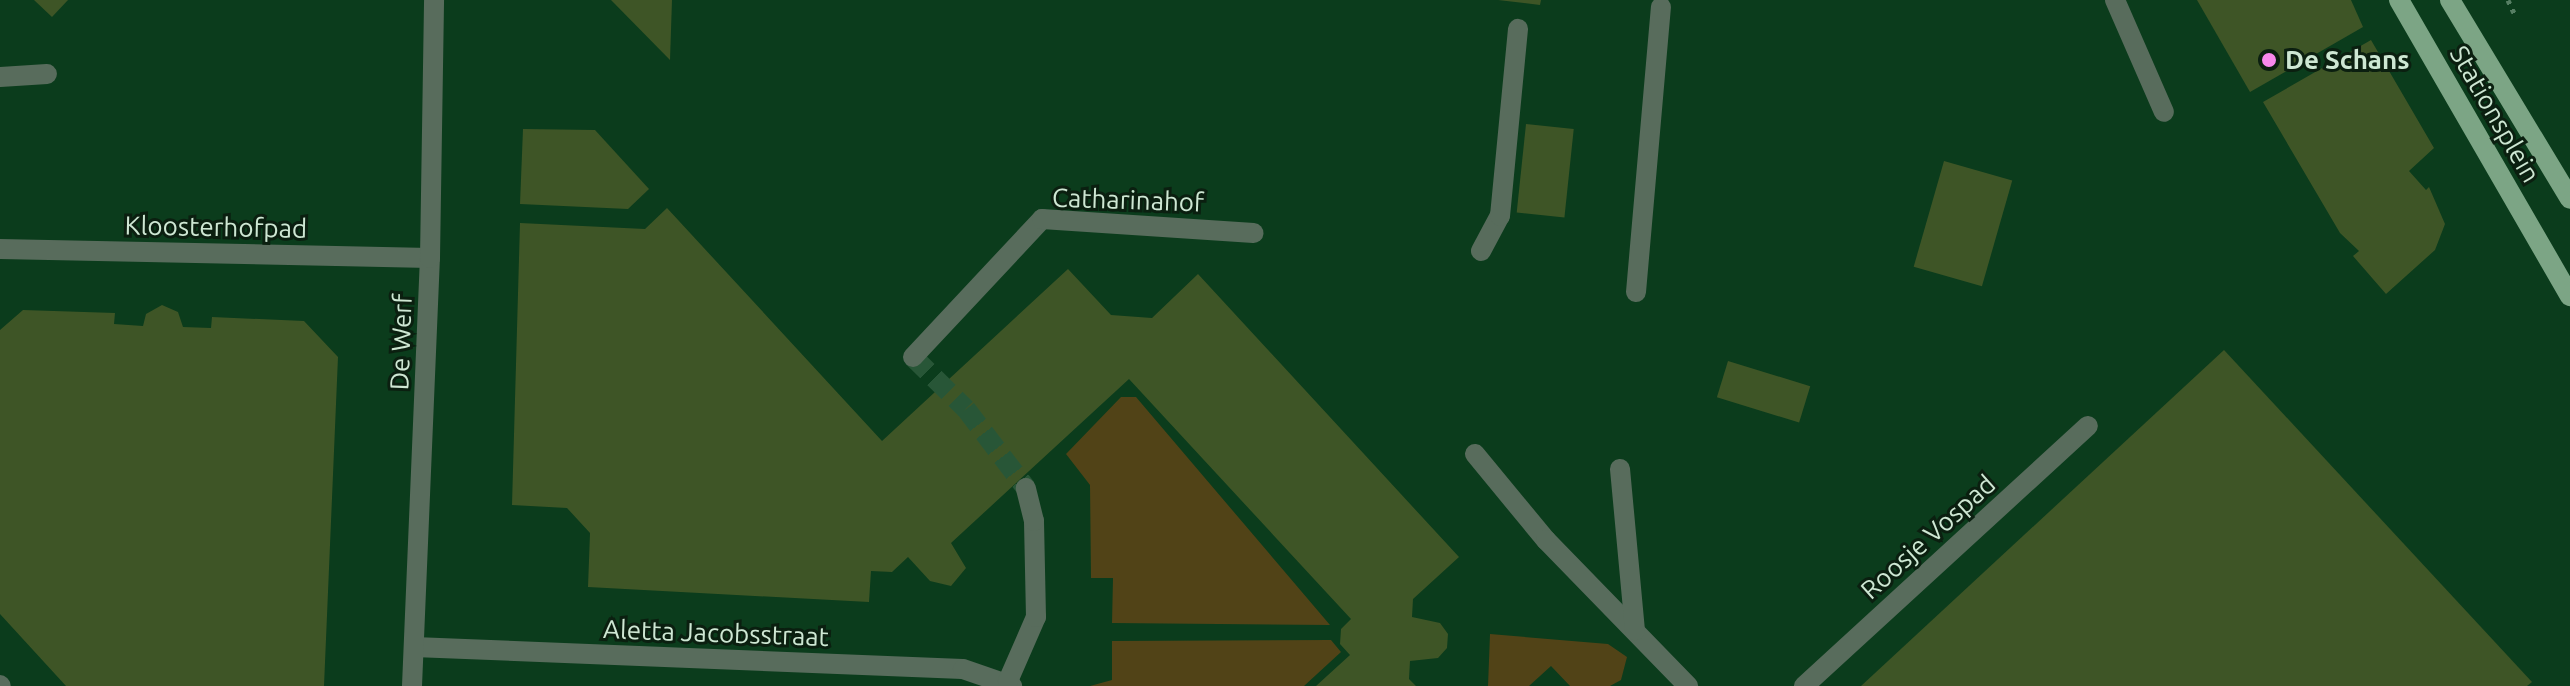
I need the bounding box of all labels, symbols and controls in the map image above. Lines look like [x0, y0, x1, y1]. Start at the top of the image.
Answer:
street label: Stationsplein [2443, 40, 2547, 188]
place label: De Schans [2285, 44, 2409, 76]
marker: De Schans [2260, 51, 2278, 69]
street label: Catharinahof [1051, 182, 1205, 218]
street label: Kloosterhofpad [125, 210, 307, 244]
street label: De Werf [384, 293, 418, 391]
street label: Roosje Vospad [1854, 468, 2002, 606]
street label: Aletta Jacobsstraat [603, 613, 829, 653]

